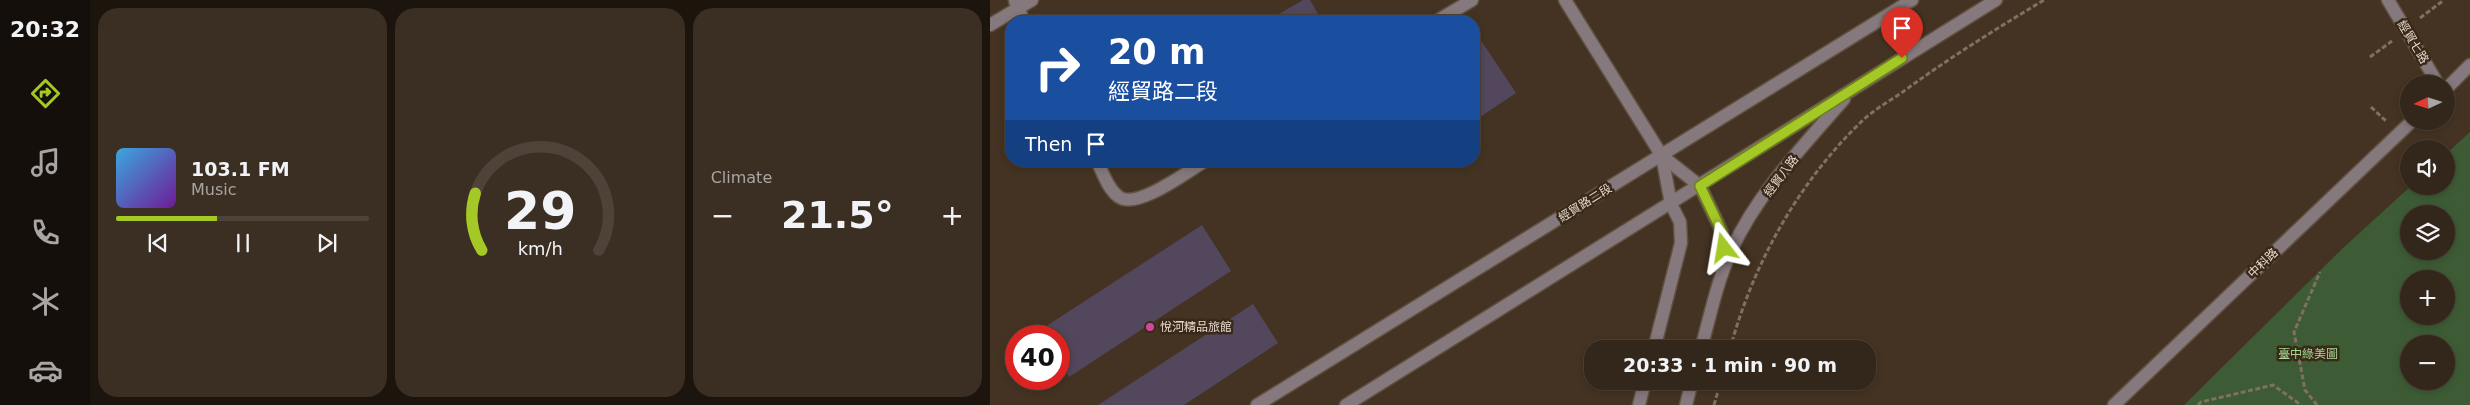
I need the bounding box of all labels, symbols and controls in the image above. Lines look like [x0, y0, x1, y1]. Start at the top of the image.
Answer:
pin [1881, 7, 1923, 58]
icon: arrive [1888, 14, 1916, 42]
text: 20:32 [10, 17, 80, 42]
street label: 經貿七路 [2395, 18, 2431, 66]
text: 20 m [1108, 32, 1205, 72]
icon: right [1025, 35, 1090, 100]
north arrow [2400, 75, 2455, 130]
map controls [2400, 75, 2455, 390]
icon: directions [28, 76, 63, 111]
text: 經貿路二段 [1108, 79, 1218, 104]
icon: arrive [1082, 130, 1110, 158]
text: Then [1025, 133, 1072, 155]
button: sound [2400, 140, 2455, 195]
icon: music [28, 145, 63, 180]
street label: 經貿八路 [1761, 153, 1801, 199]
text: 103.1 FM [191, 158, 290, 180]
text: Climate [711, 168, 772, 187]
text: Music [191, 180, 237, 199]
text: 29 [504, 181, 576, 241]
street label: 經貿路二段 [1556, 181, 1614, 225]
text: 21.5° [781, 193, 894, 237]
text: − [711, 199, 734, 232]
text: + [941, 199, 964, 232]
button: layers [2400, 205, 2455, 260]
icon: phone [28, 215, 63, 250]
position arrow [1697, 221, 1749, 273]
icon: previous [144, 229, 172, 257]
icon: pause [229, 229, 257, 257]
icon: next [313, 229, 341, 257]
text: km/h [517, 238, 563, 259]
street label: 中科路 [2245, 245, 2281, 281]
button: + [2400, 270, 2455, 325]
icon: climate [28, 284, 63, 319]
place label: 悅河精品旅館 [1160, 320, 1232, 334]
marker: 悅河精品旅館 [1144, 321, 1156, 333]
speed limit sign: 40 [1005, 325, 1070, 390]
button: − [2400, 335, 2455, 390]
park label: 臺中綠美圖 [2278, 347, 2338, 361]
icon: car [28, 353, 63, 388]
text: 20:33 · 1 min · 90 m [1623, 354, 1837, 376]

